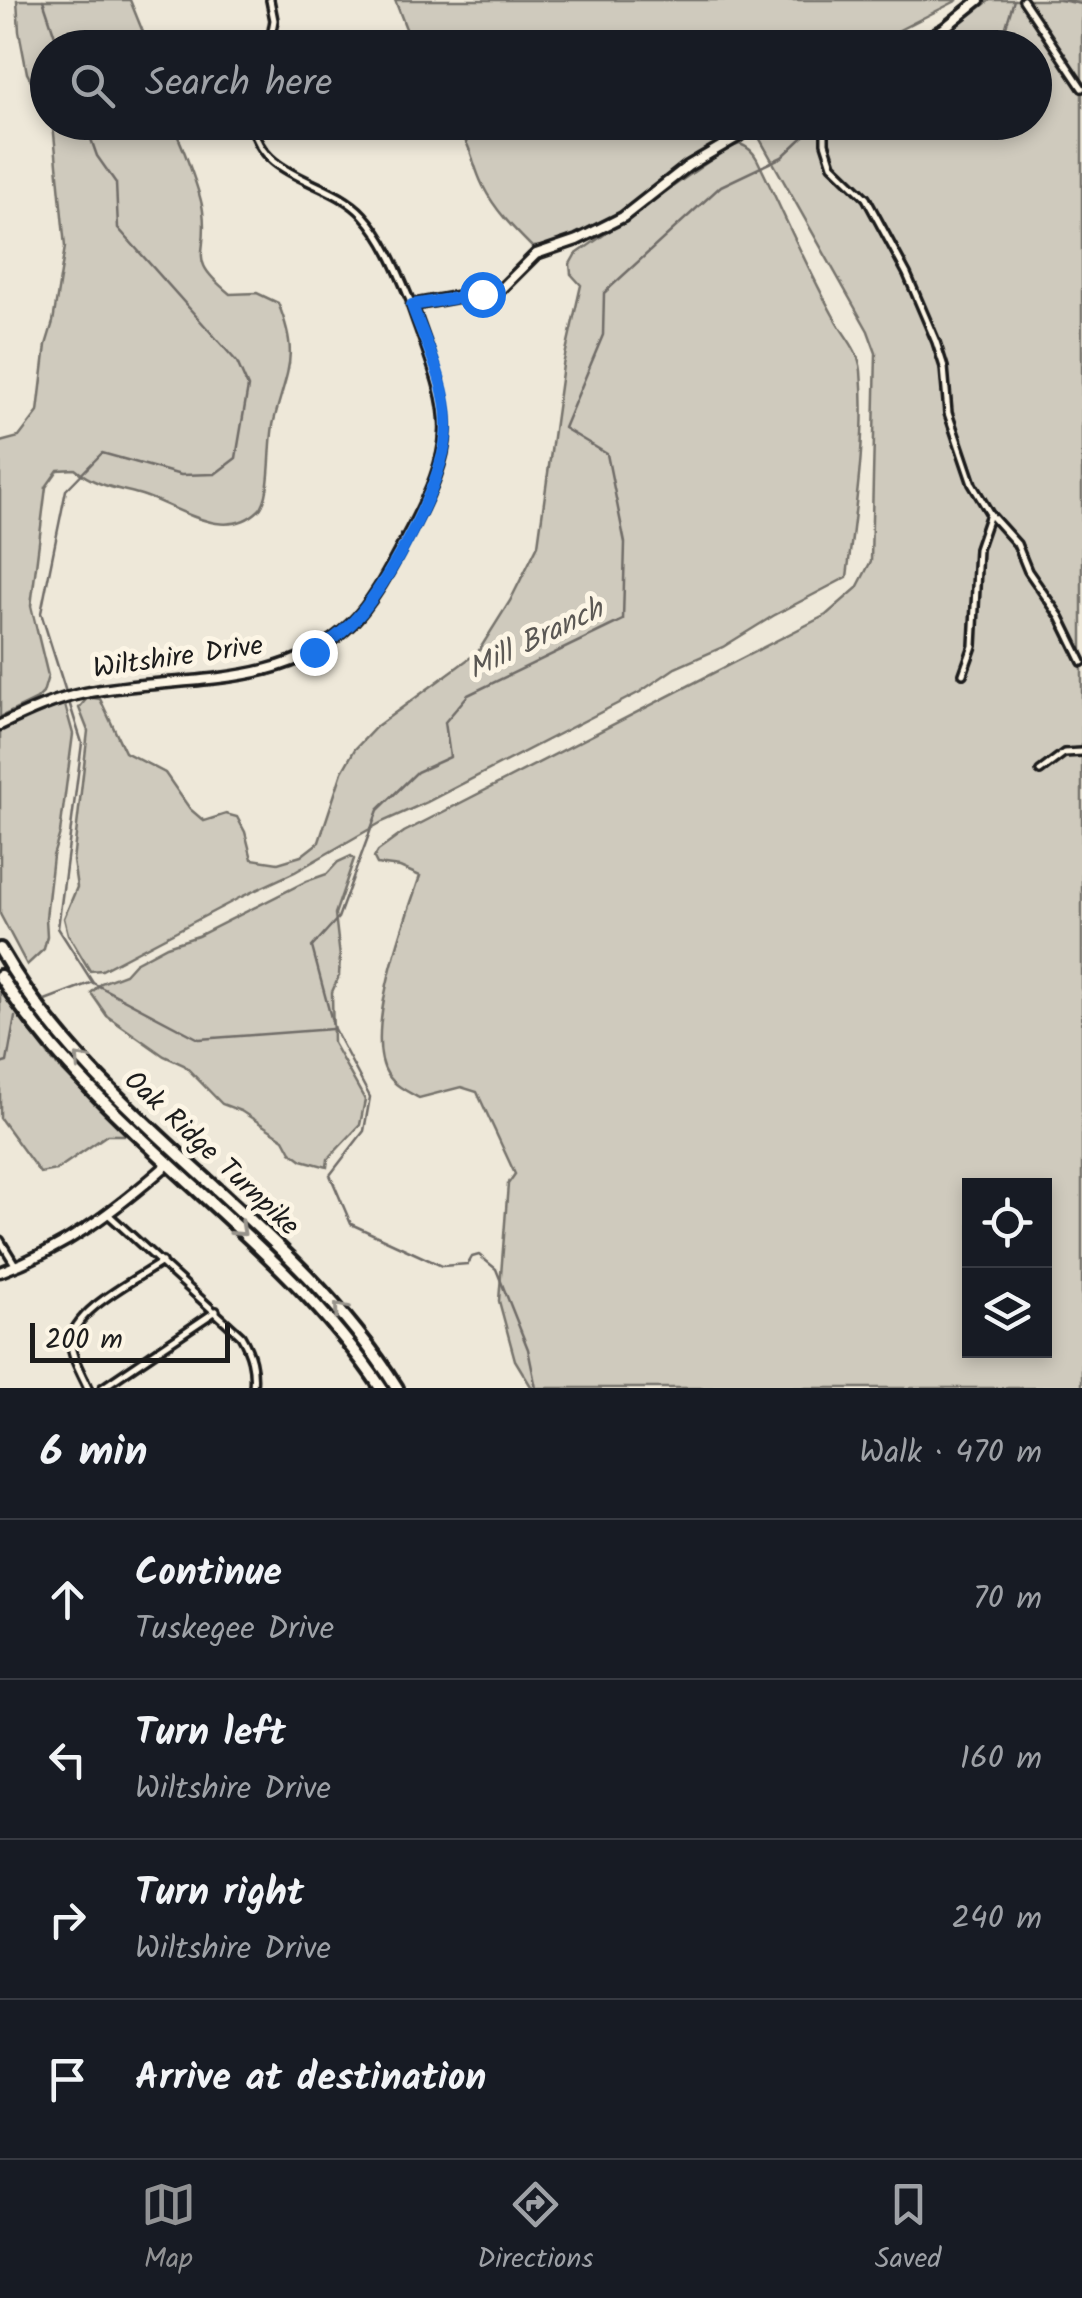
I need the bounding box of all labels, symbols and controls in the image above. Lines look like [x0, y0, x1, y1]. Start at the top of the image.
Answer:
search box [30, 30, 1052, 140]
text: Search here [145, 55, 332, 115]
icon: search [65, 58, 120, 113]
route start [460, 272, 506, 318]
water label: Mill Branch [460, 585, 615, 694]
street label: Wiltshire Drive [90, 624, 266, 692]
route end [292, 630, 338, 676]
one-way arrow [74, 1053, 92, 1072]
street label: Oak Ridge Turnpike [113, 1060, 310, 1248]
map controls [962, 1178, 1052, 1358]
button: locate [962, 1178, 1052, 1268]
one-way arrow [228, 1218, 246, 1236]
button: layers [962, 1268, 1052, 1358]
one-way arrow [334, 1302, 352, 1320]
scale bar [30, 1318, 230, 1362]
text: 200 m [45, 1318, 123, 1363]
text: 6 min [40, 1420, 148, 1487]
text: Walk · 470 m [859, 1428, 1042, 1479]
text: Continue [135, 1544, 282, 1604]
icon: ahead [40, 1572, 95, 1627]
text: 70 m [973, 1574, 1042, 1625]
text: Tuskegee Drive [135, 1604, 334, 1655]
text: Turn left [135, 1704, 286, 1764]
icon: left [40, 1732, 95, 1787]
text: 160 m [960, 1734, 1042, 1785]
text: Wiltshire Drive [135, 1764, 331, 1815]
text: Turn right [135, 1864, 304, 1924]
icon: right [40, 1892, 95, 1947]
text: 240 m [951, 1894, 1042, 1945]
text: Wiltshire Drive [135, 1924, 331, 1975]
text: Arrive at destination [135, 2049, 486, 2109]
icon: arrive [40, 2052, 95, 2107]
tab: Map [141, 2177, 196, 2282]
tab: Directions [477, 2177, 593, 2282]
tab: Saved [875, 2177, 941, 2282]

